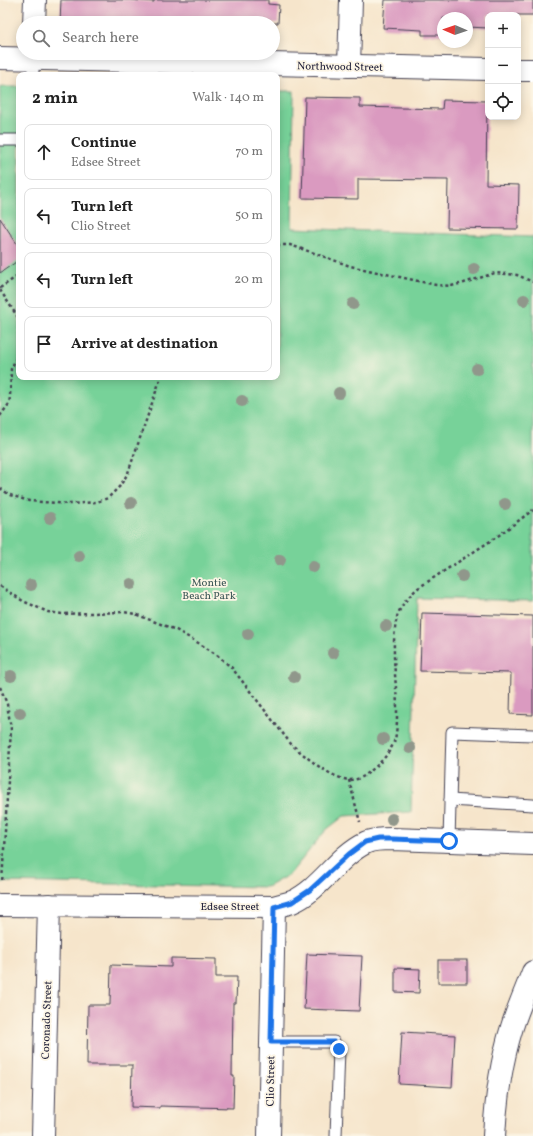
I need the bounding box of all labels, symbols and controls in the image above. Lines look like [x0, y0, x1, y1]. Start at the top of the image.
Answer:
north arrow [437, 12, 473, 48]
map controls [485, 12, 521, 120]
button: + [485, 12, 521, 48]
search box [16, 16, 280, 60]
icon: search [30, 27, 52, 49]
text: Search here [62, 28, 139, 49]
button: − [485, 48, 521, 84]
street label: Northwood Street [297, 59, 383, 76]
button: locate [485, 84, 521, 120]
text: 2 min [32, 87, 78, 110]
text: Walk · 140 m [192, 89, 264, 107]
text: Continue [71, 133, 136, 154]
icon: ahead [33, 141, 55, 163]
text: 70 m [235, 143, 263, 161]
text: Edsee Street [71, 154, 141, 172]
text: Turn left [71, 197, 133, 218]
icon: left [33, 205, 55, 227]
text: 50 m [235, 207, 263, 225]
text: Clio Street [71, 218, 131, 236]
icon: left [33, 269, 55, 291]
text: Turn left [71, 270, 133, 291]
text: 20 m [234, 271, 263, 289]
icon: arrive [33, 333, 55, 355]
text: Arrive at destination [71, 334, 218, 355]
park label: Montie Beach Park [182, 576, 236, 604]
route start [440, 832, 458, 850]
street label: Edsee Street [201, 900, 260, 915]
street label: Coronado Street [39, 980, 56, 1060]
route end [330, 1040, 348, 1058]
street label: Clio Street [264, 1055, 279, 1106]

